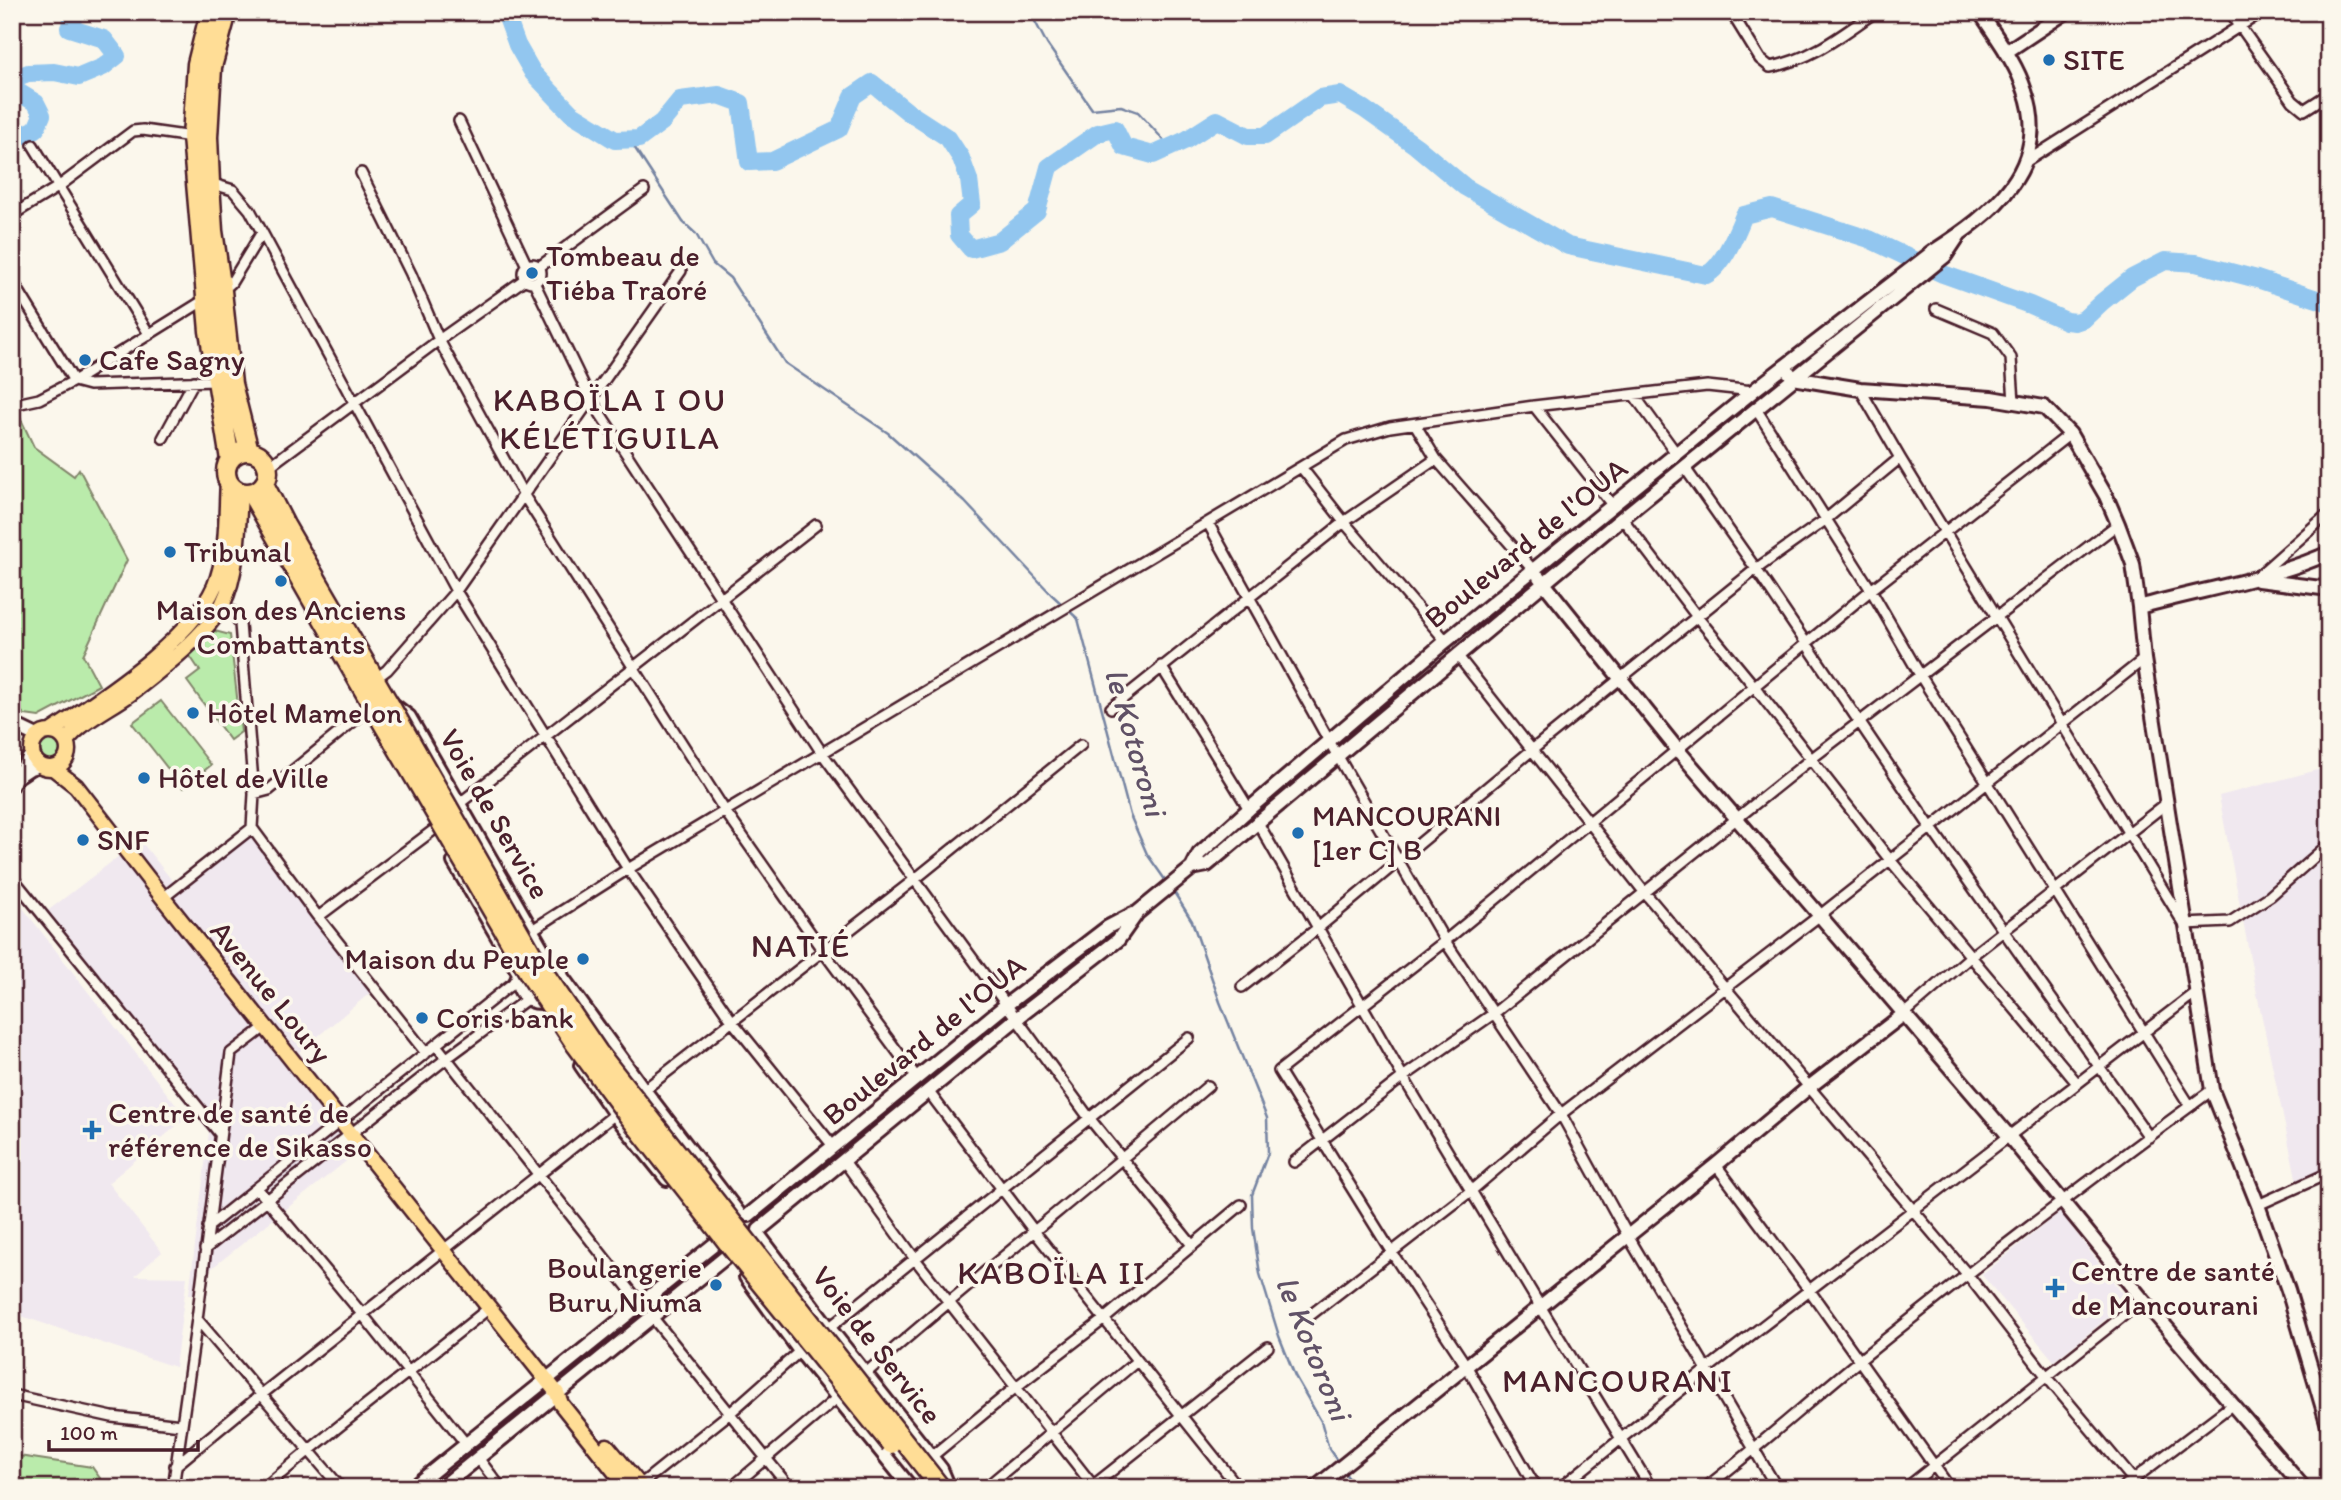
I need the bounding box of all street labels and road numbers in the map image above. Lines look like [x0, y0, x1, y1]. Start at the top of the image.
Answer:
street label: Boulevard de l'OUA [1417, 449, 1635, 636]
street label: Voie de Service [432, 722, 559, 905]
street label: Avenue Loury [202, 913, 340, 1071]
street label: Boulevard de l'OUA [815, 946, 1033, 1133]
street label: Voie de Service [804, 1258, 951, 1431]

